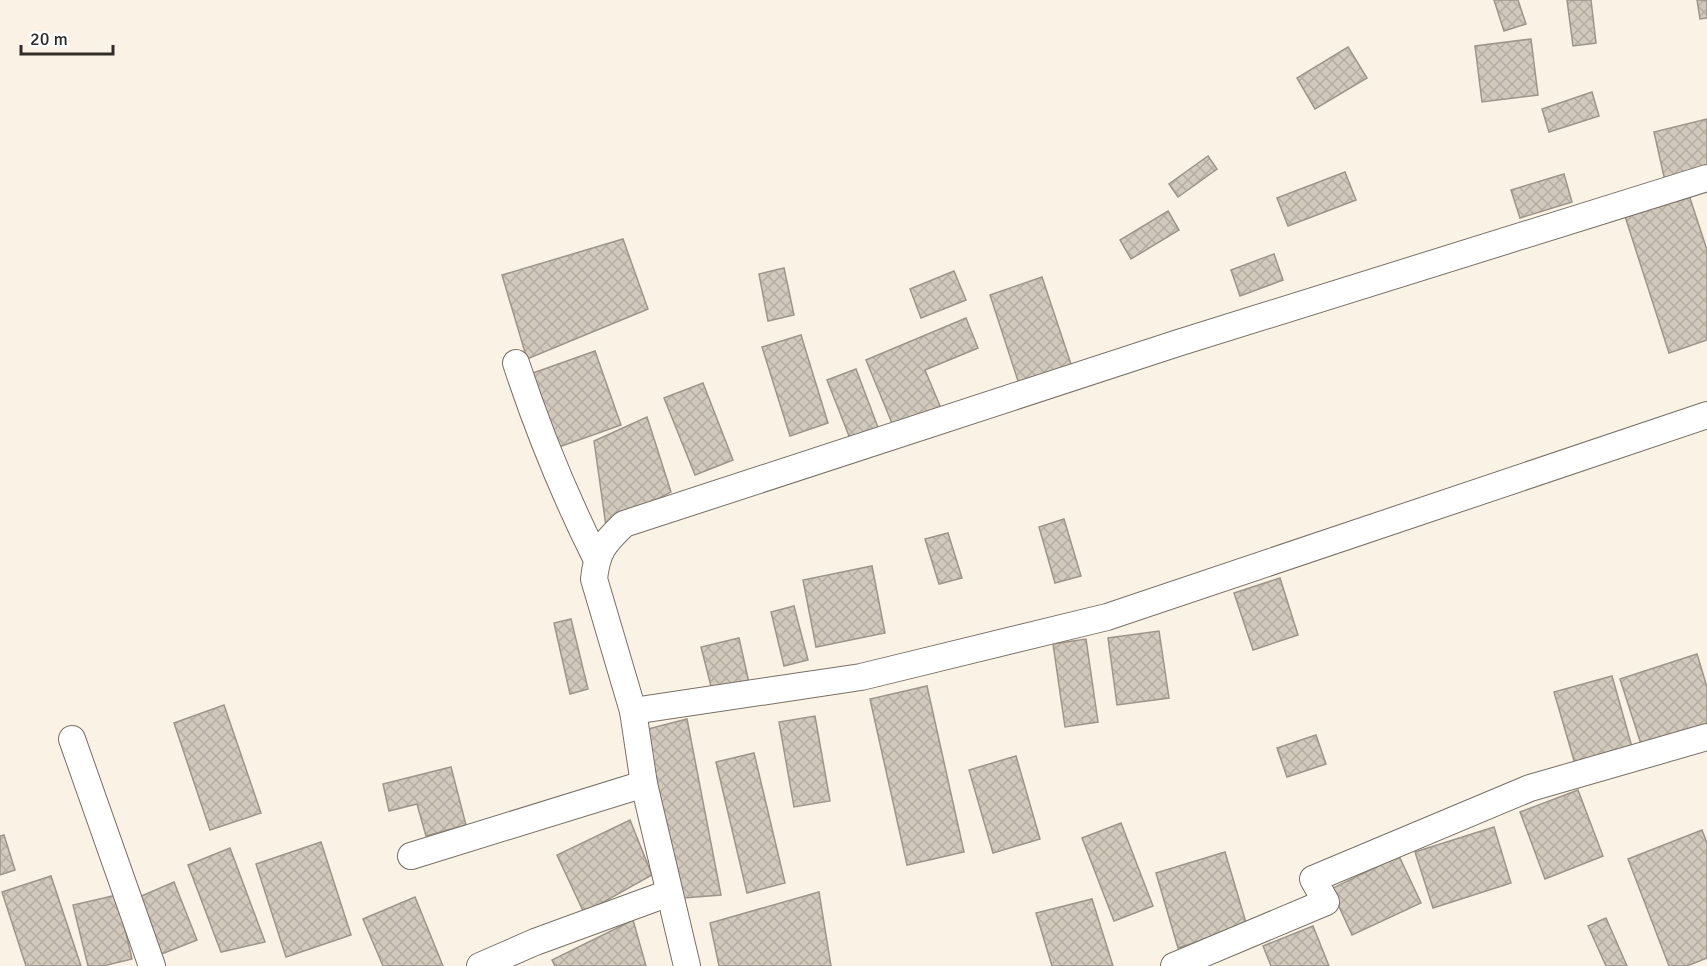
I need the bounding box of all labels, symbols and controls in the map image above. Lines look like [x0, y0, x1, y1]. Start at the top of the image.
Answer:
scale bar [21, 18, 112, 56]
text: 20 m [30, 28, 68, 50]

